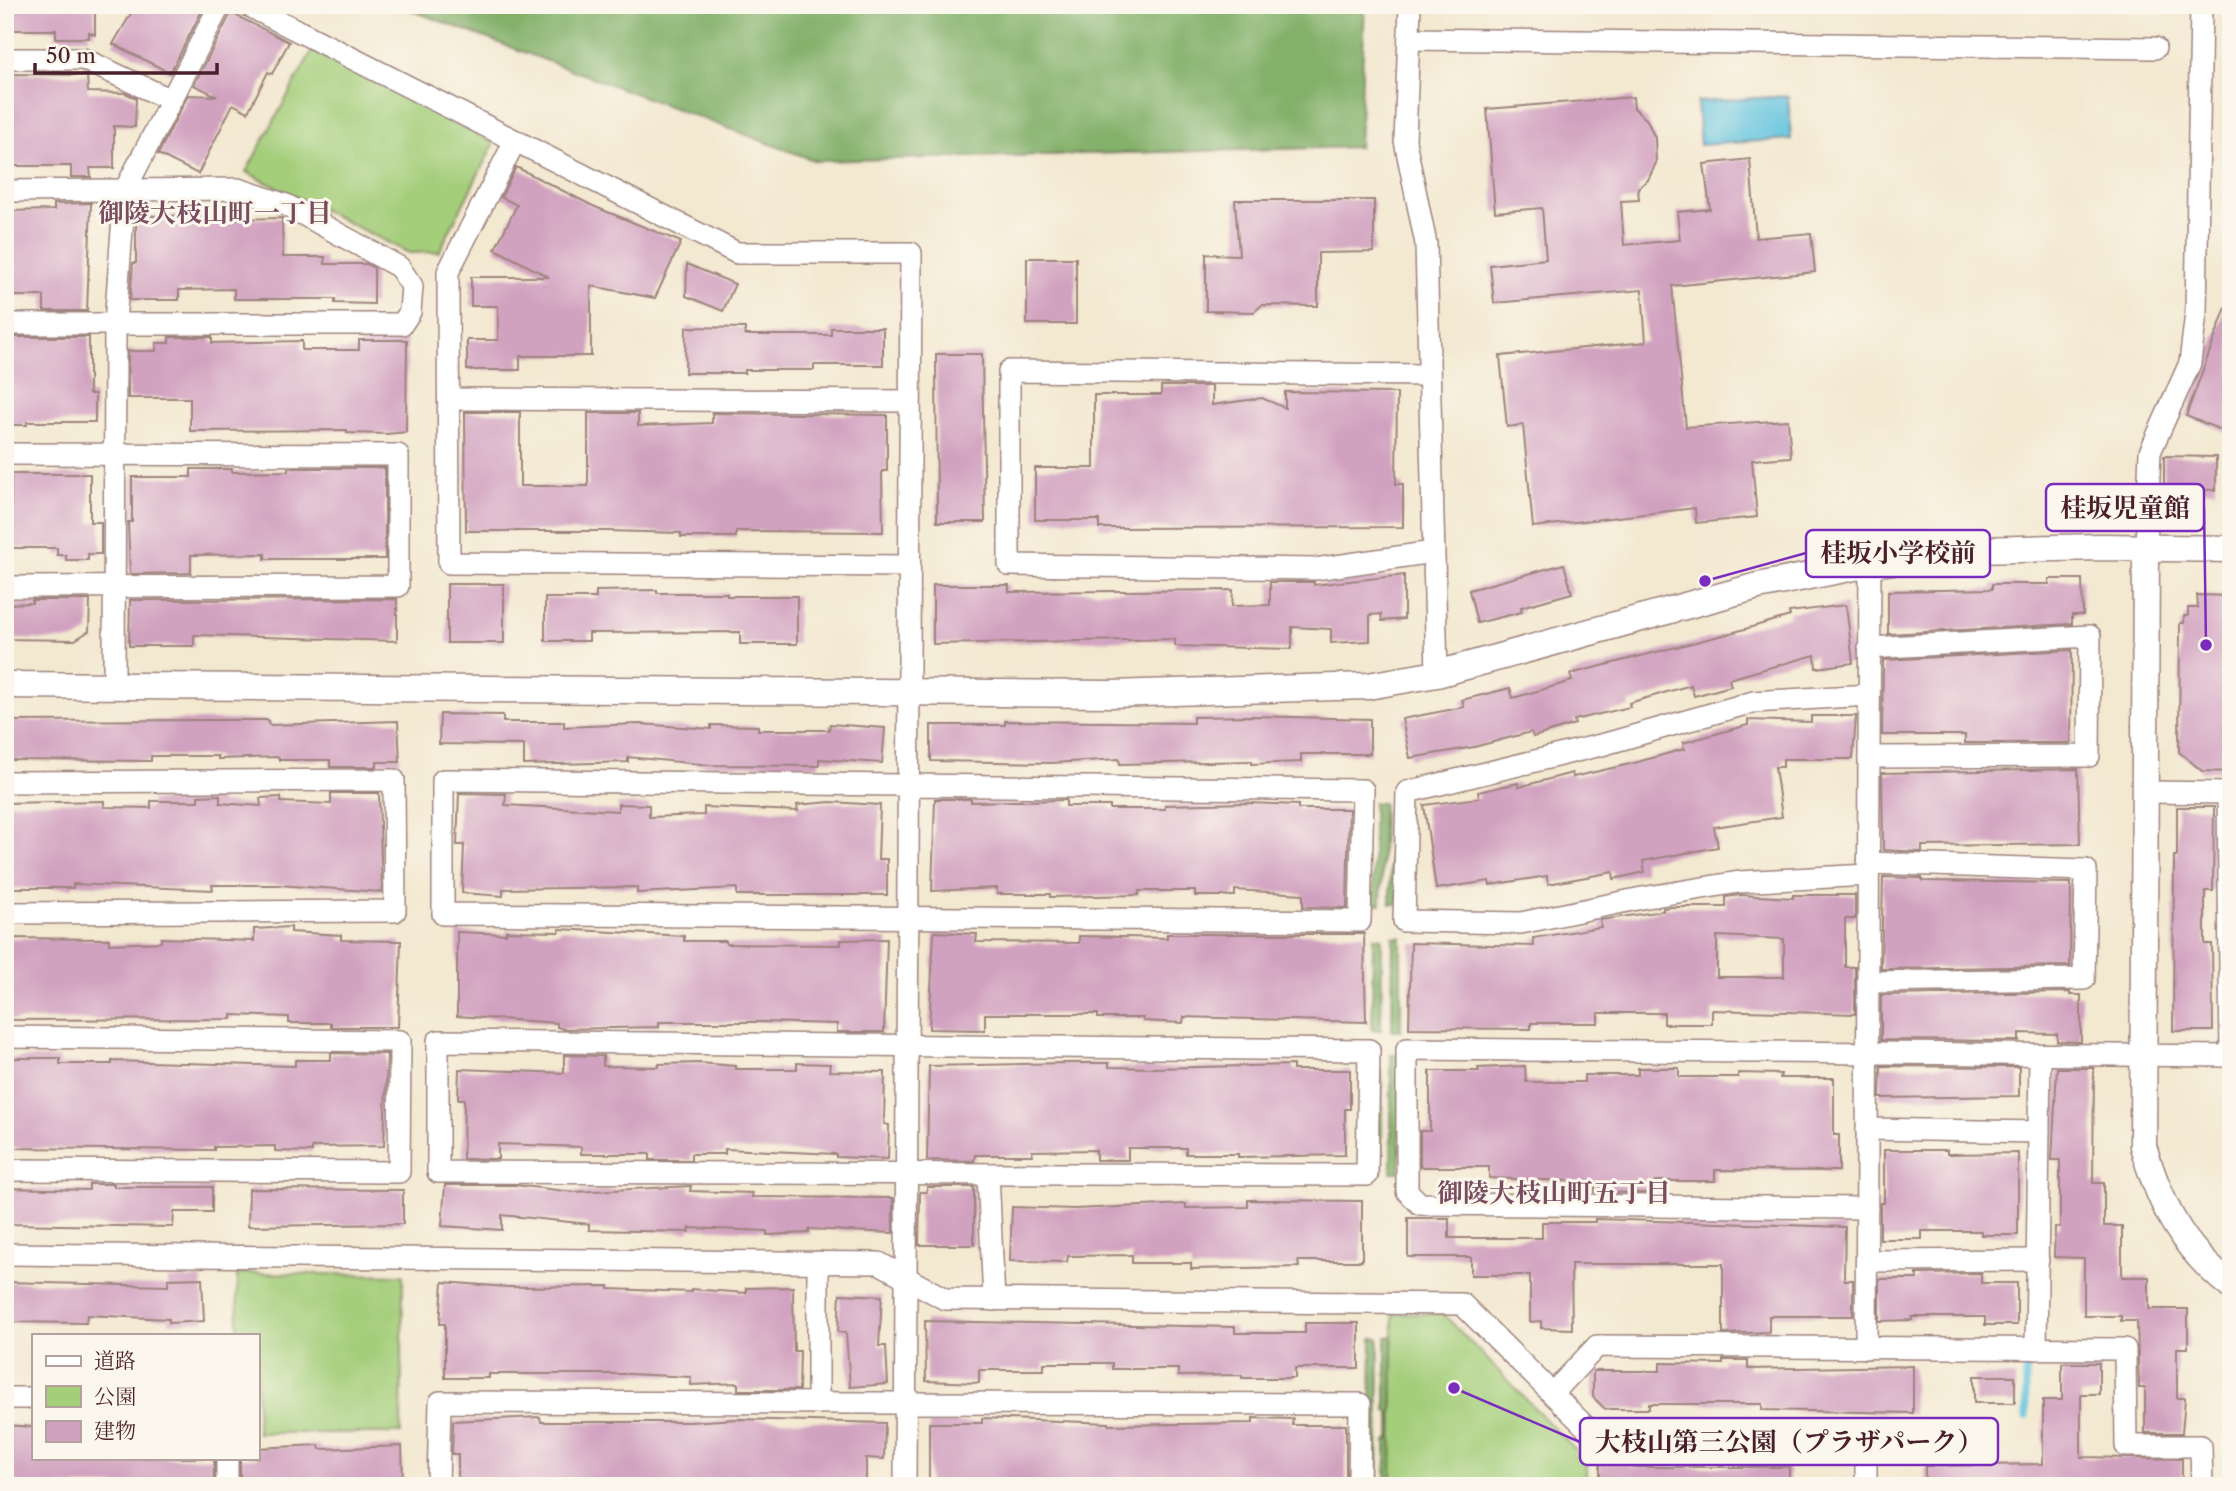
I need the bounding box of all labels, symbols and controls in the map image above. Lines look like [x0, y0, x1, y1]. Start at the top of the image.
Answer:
scale bar [35, 32, 217, 76]
text: 50 m [46, 43, 96, 68]
district label: 御陵大枝山町一丁目 [98, 197, 332, 229]
callout: 桂坂児童館 [2046, 484, 2204, 531]
text: 桂坂児童館 [2060, 492, 2190, 524]
callout: 桂坂小学校前 [1806, 530, 1990, 577]
text: 桂坂小学校前 [1820, 537, 1976, 569]
district label: 御陵大枝山町五丁目 [1437, 1177, 1671, 1209]
legend [32, 1334, 259, 1460]
text: 道路 [94, 1348, 136, 1373]
text: 公園 [94, 1384, 136, 1409]
text: 建物 [94, 1418, 136, 1443]
callout: 大枝山第三公園（プラザパーク） [1580, 1418, 1998, 1465]
text: 大枝山第三公園（プラザパーク） [1595, 1426, 1983, 1458]

